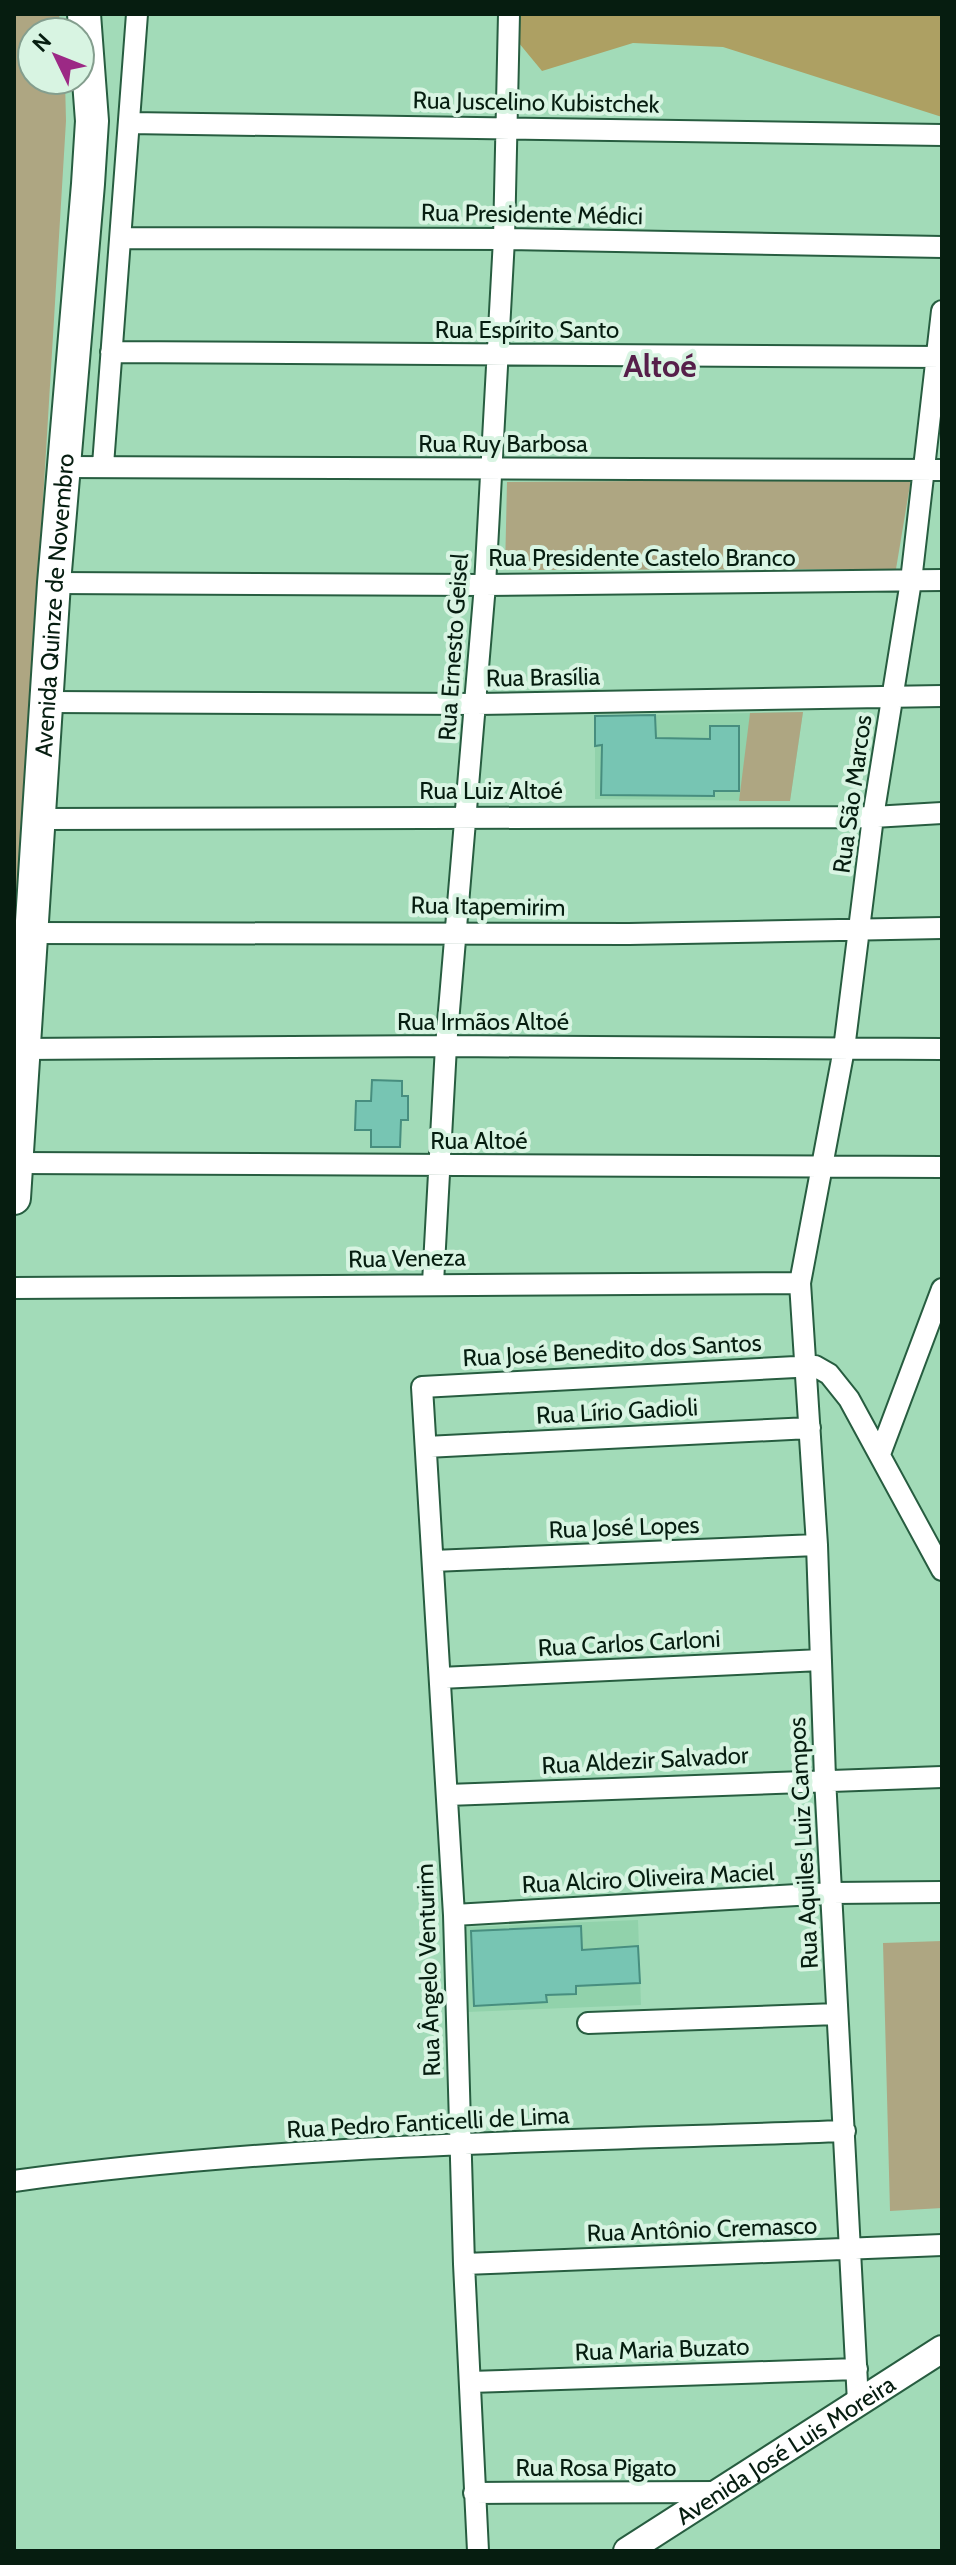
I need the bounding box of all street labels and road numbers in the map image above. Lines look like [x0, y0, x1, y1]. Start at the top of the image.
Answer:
street label: Rua Juscelino Kubistchek [412, 85, 660, 119]
street label: Rua Presidente Médici [421, 198, 643, 230]
street label: Rua Espírito Santo [435, 315, 619, 344]
street label: Rua Ruy Barbosa [418, 429, 588, 458]
street label: Avenida Quinze de Novembro [28, 452, 79, 758]
street label: Rua Presidente Castelo Branco [488, 543, 796, 572]
street label: Rua Ernesto Geisel [432, 552, 474, 742]
street label: Rua Brasília [486, 661, 601, 692]
street label: Rua São Marcos [827, 713, 877, 875]
street label: Rua Luiz Altoé [419, 776, 563, 805]
street label: Rua Itapemirim [410, 890, 566, 922]
street label: Rua Irmãos Altoé [397, 1007, 569, 1036]
street label: Rua Altoé [430, 1126, 528, 1155]
street label: Rua Veneza [348, 1242, 467, 1274]
street label: Rua José Benedito dos Santos [462, 1328, 762, 1372]
street label: Rua Lírio Gadioli [535, 1392, 699, 1430]
street label: Rua José Lopes [548, 1510, 700, 1544]
street label: Rua Carlos Carloni [537, 1624, 721, 1662]
street label: Rua Aquiles Luiz Campos [782, 1716, 824, 1970]
street label: Rua Aldezir Salvador [541, 1740, 750, 1780]
street label: Rua Alciro Oliveira Maciel [521, 1857, 775, 1899]
street label: Rua Ângelo Venturim [410, 1863, 446, 2077]
street label: Rua Pedro Fanticelli de Lima [286, 2100, 571, 2144]
street label: Rua Antônio Cremasco [586, 2210, 818, 2248]
street label: Rua Maria Buzato [574, 2331, 750, 2367]
street label: Avenida José Luis Moreira [670, 2368, 900, 2530]
street label: Rua Rosa Pigato [516, 2453, 676, 2482]

